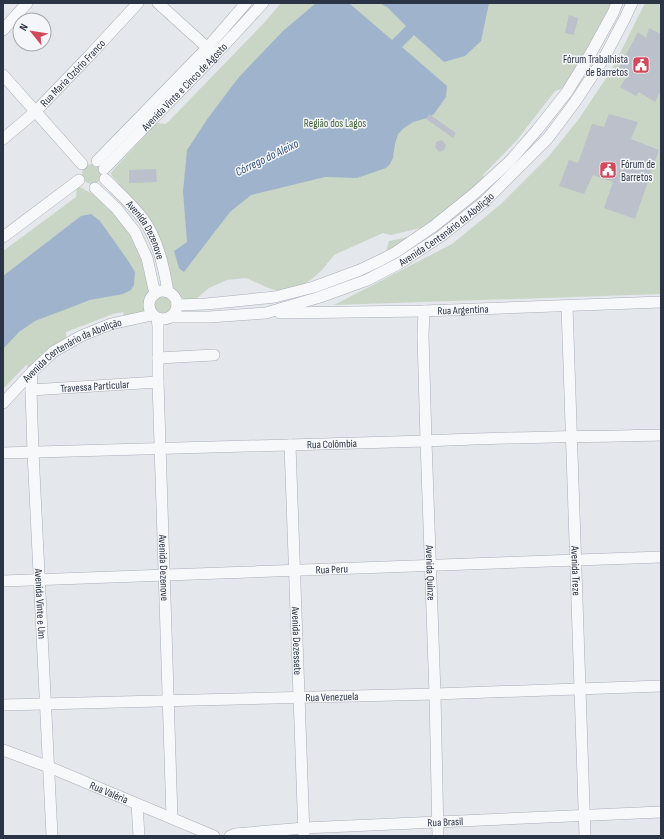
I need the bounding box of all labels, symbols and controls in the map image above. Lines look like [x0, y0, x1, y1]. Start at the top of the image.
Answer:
north arrow [12, 12, 52, 52]
text: N [17, 21, 31, 33]
street label: Rua Maria Ozório Franco [37, 36, 108, 109]
street label: Avenida Vinte e Cinco de Agosto [138, 40, 230, 134]
place label: Fórum Trabalhista de Barretos [563, 53, 628, 79]
public building icon: Fórum Trabalhista de Barretos [631, 55, 651, 75]
park label: Região dos Lagos [304, 117, 366, 130]
water label: Córrego do Aleixo [233, 136, 301, 180]
place label: Fórum de Barretos [621, 158, 655, 184]
public building icon: Fórum de Barretos [598, 160, 618, 180]
street label: Avenida Centenário da Abolição [395, 189, 497, 269]
street label: Avenida Dezenove [123, 197, 167, 261]
street label: Rua Argentina [437, 302, 489, 317]
street label: Avenida Centenário da Abolição [19, 315, 123, 385]
street label: Travessa Particular [60, 377, 130, 395]
street label: Rua Colômbia [307, 436, 357, 451]
street label: Avenida Dezenove [156, 533, 172, 601]
street label: Avenida Quinze [423, 544, 438, 601]
street label: Avenida Treze [569, 545, 583, 596]
street label: Rua Peru [315, 562, 349, 576]
street label: Avenida Vinte e Um [32, 567, 49, 639]
street label: Avenida Dezessete [289, 605, 305, 675]
street label: Rua Venezuela [305, 689, 359, 704]
street label: Rua Valéria [88, 778, 130, 806]
street label: Rua Brasil [427, 814, 463, 829]

